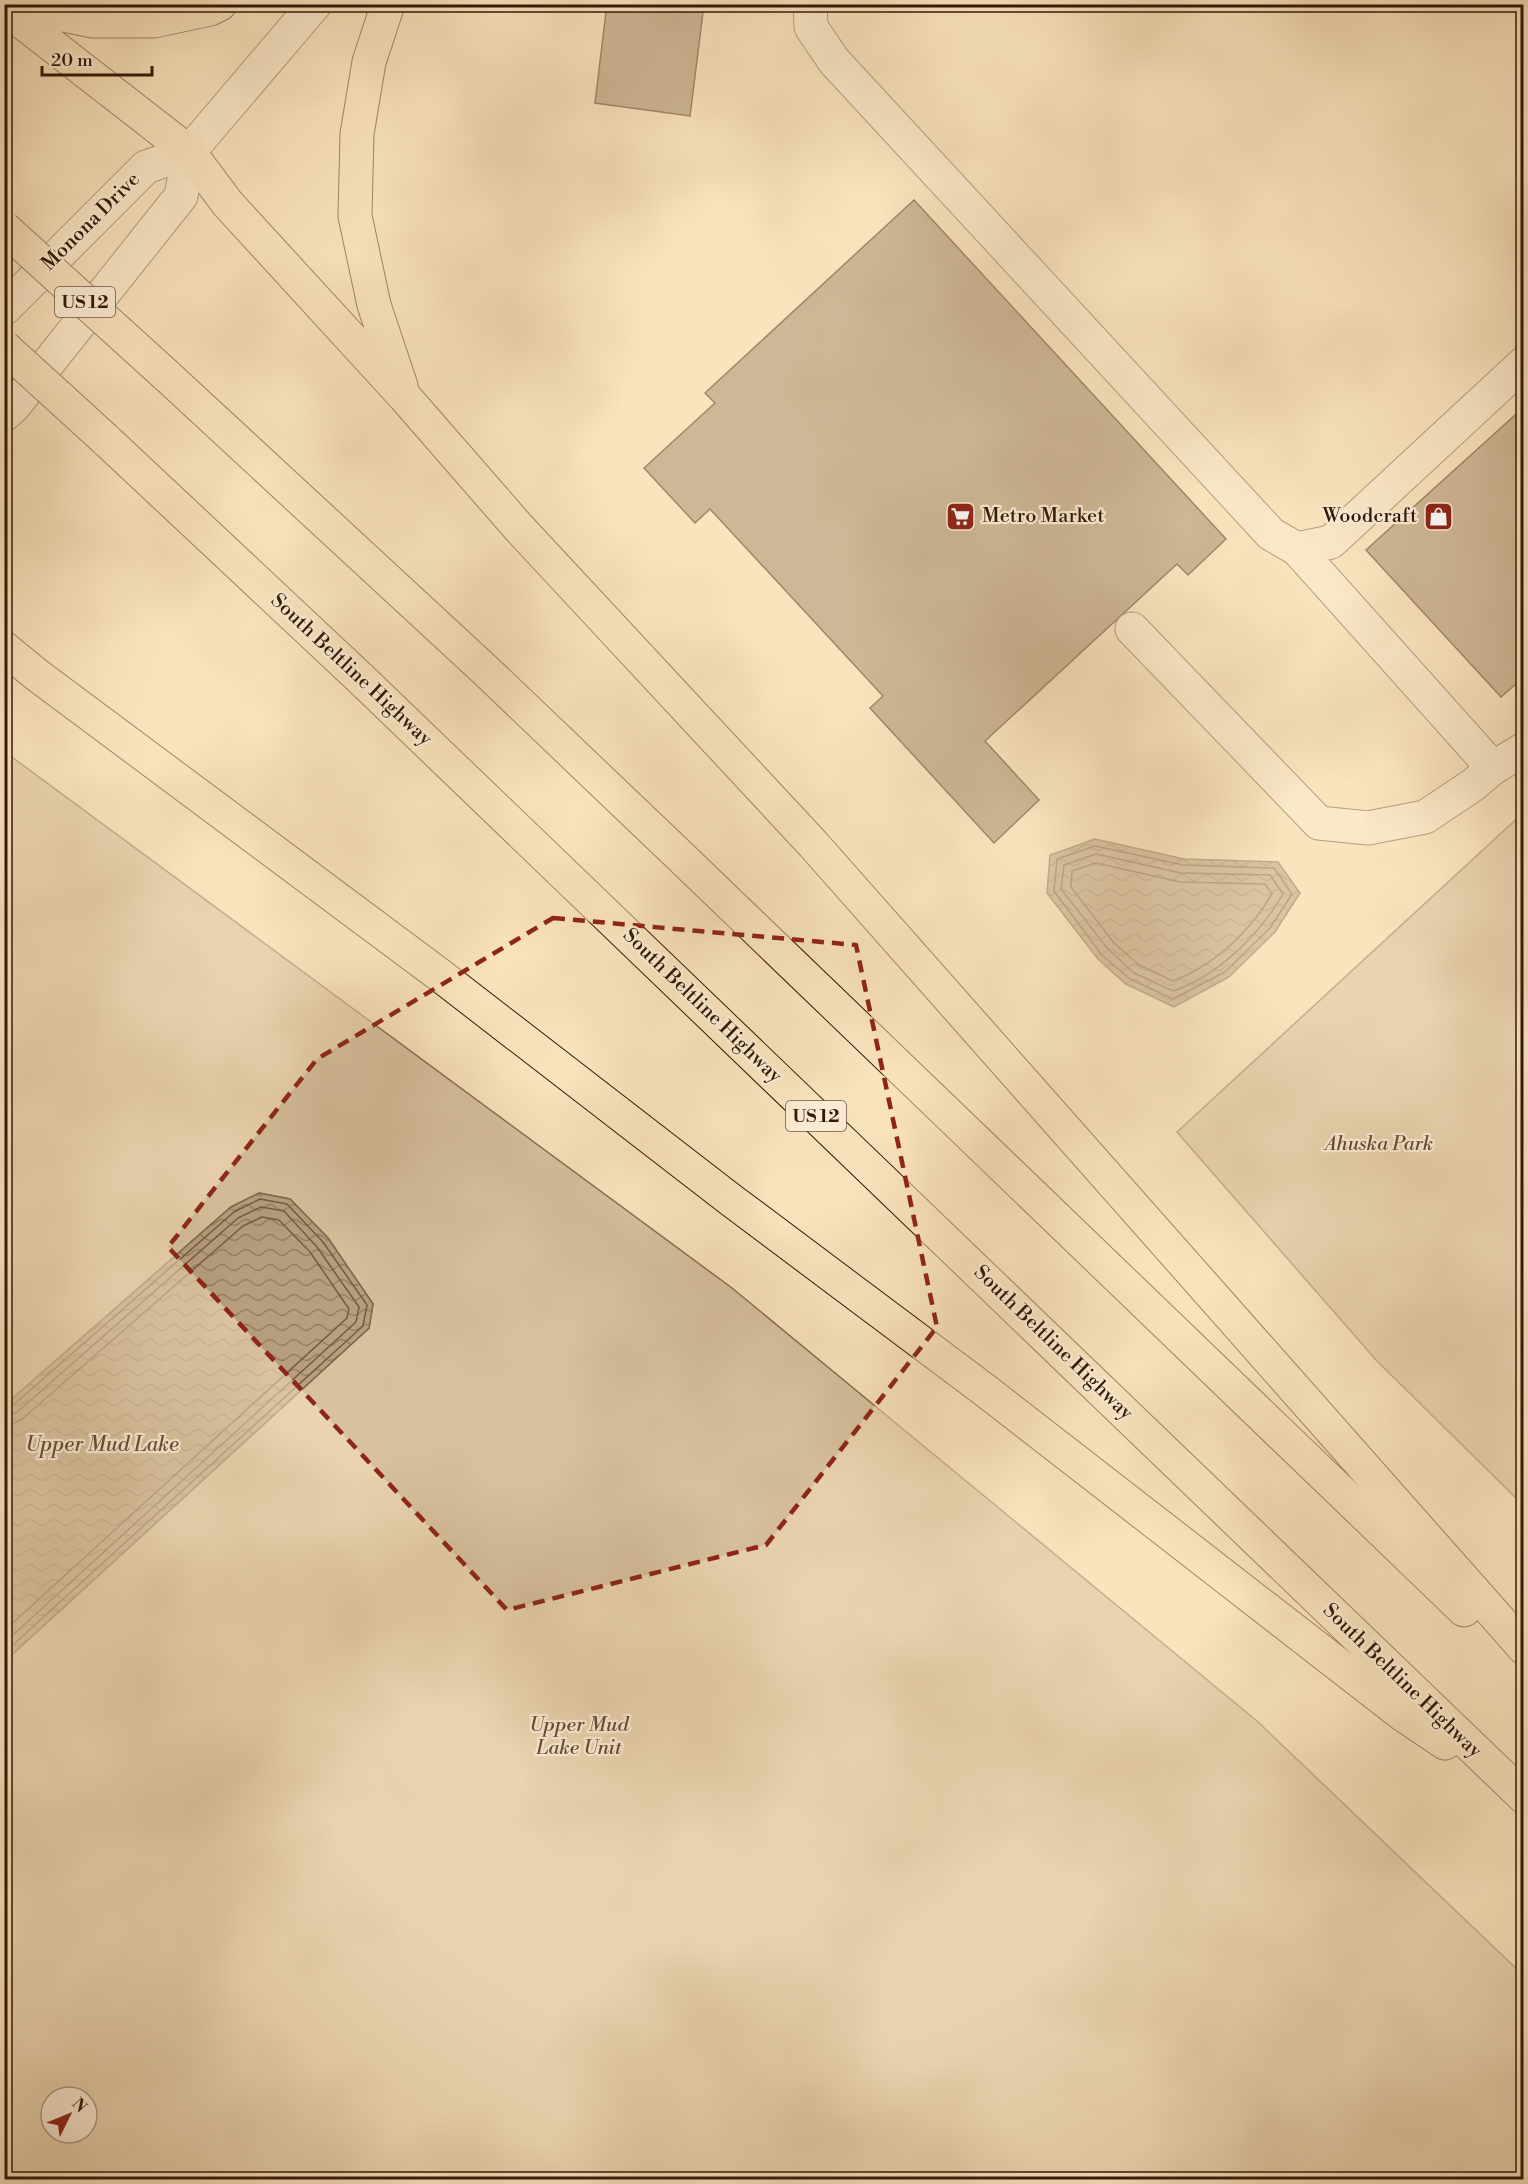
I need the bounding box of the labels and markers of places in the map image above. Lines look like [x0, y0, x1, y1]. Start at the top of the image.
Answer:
supermarket icon: Metro Market [945, 500, 977, 532]
shop icon: Woodcraft [1422, 500, 1454, 532]
place label: Metro Market [982, 504, 1104, 529]
place label: Woodcraft [1322, 504, 1417, 529]

